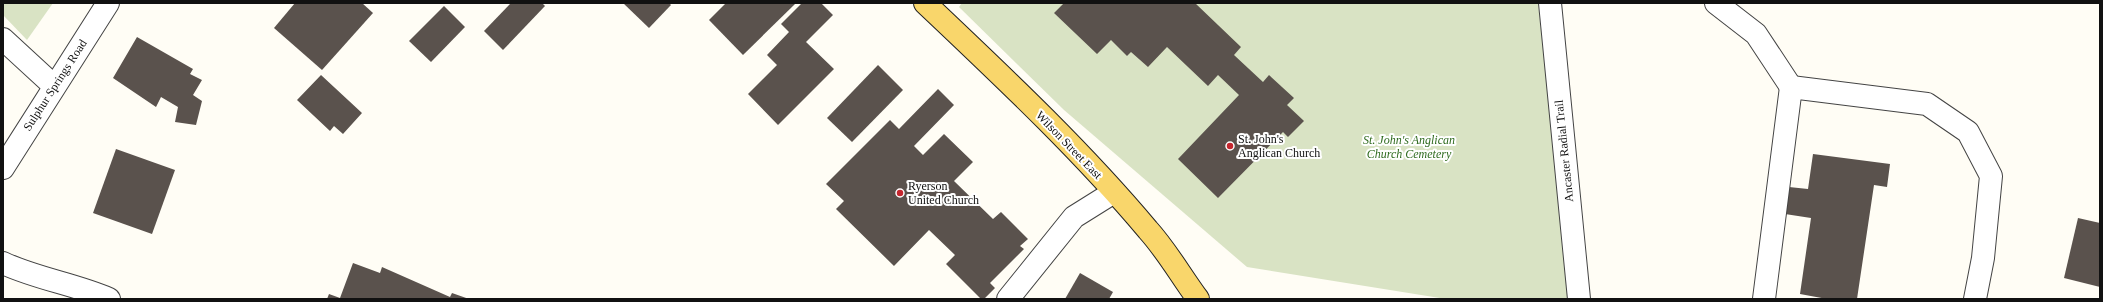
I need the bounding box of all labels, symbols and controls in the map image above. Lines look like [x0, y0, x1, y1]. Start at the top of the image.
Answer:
street label: Sulphur Springs Road [20, 37, 90, 133]
street label: Ancaster Radial Trail [1552, 99, 1576, 203]
street label: Wilson Street East [1033, 108, 1105, 182]
place label: St. John's Anglican Church [1238, 132, 1320, 160]
park label: St. John's Anglican Church Cemetery [1363, 133, 1455, 161]
marker: St. John's Anglican Church [1225, 141, 1235, 151]
place label: Ryerson United Church [908, 179, 979, 207]
marker: Ryerson United Church [895, 188, 905, 198]

